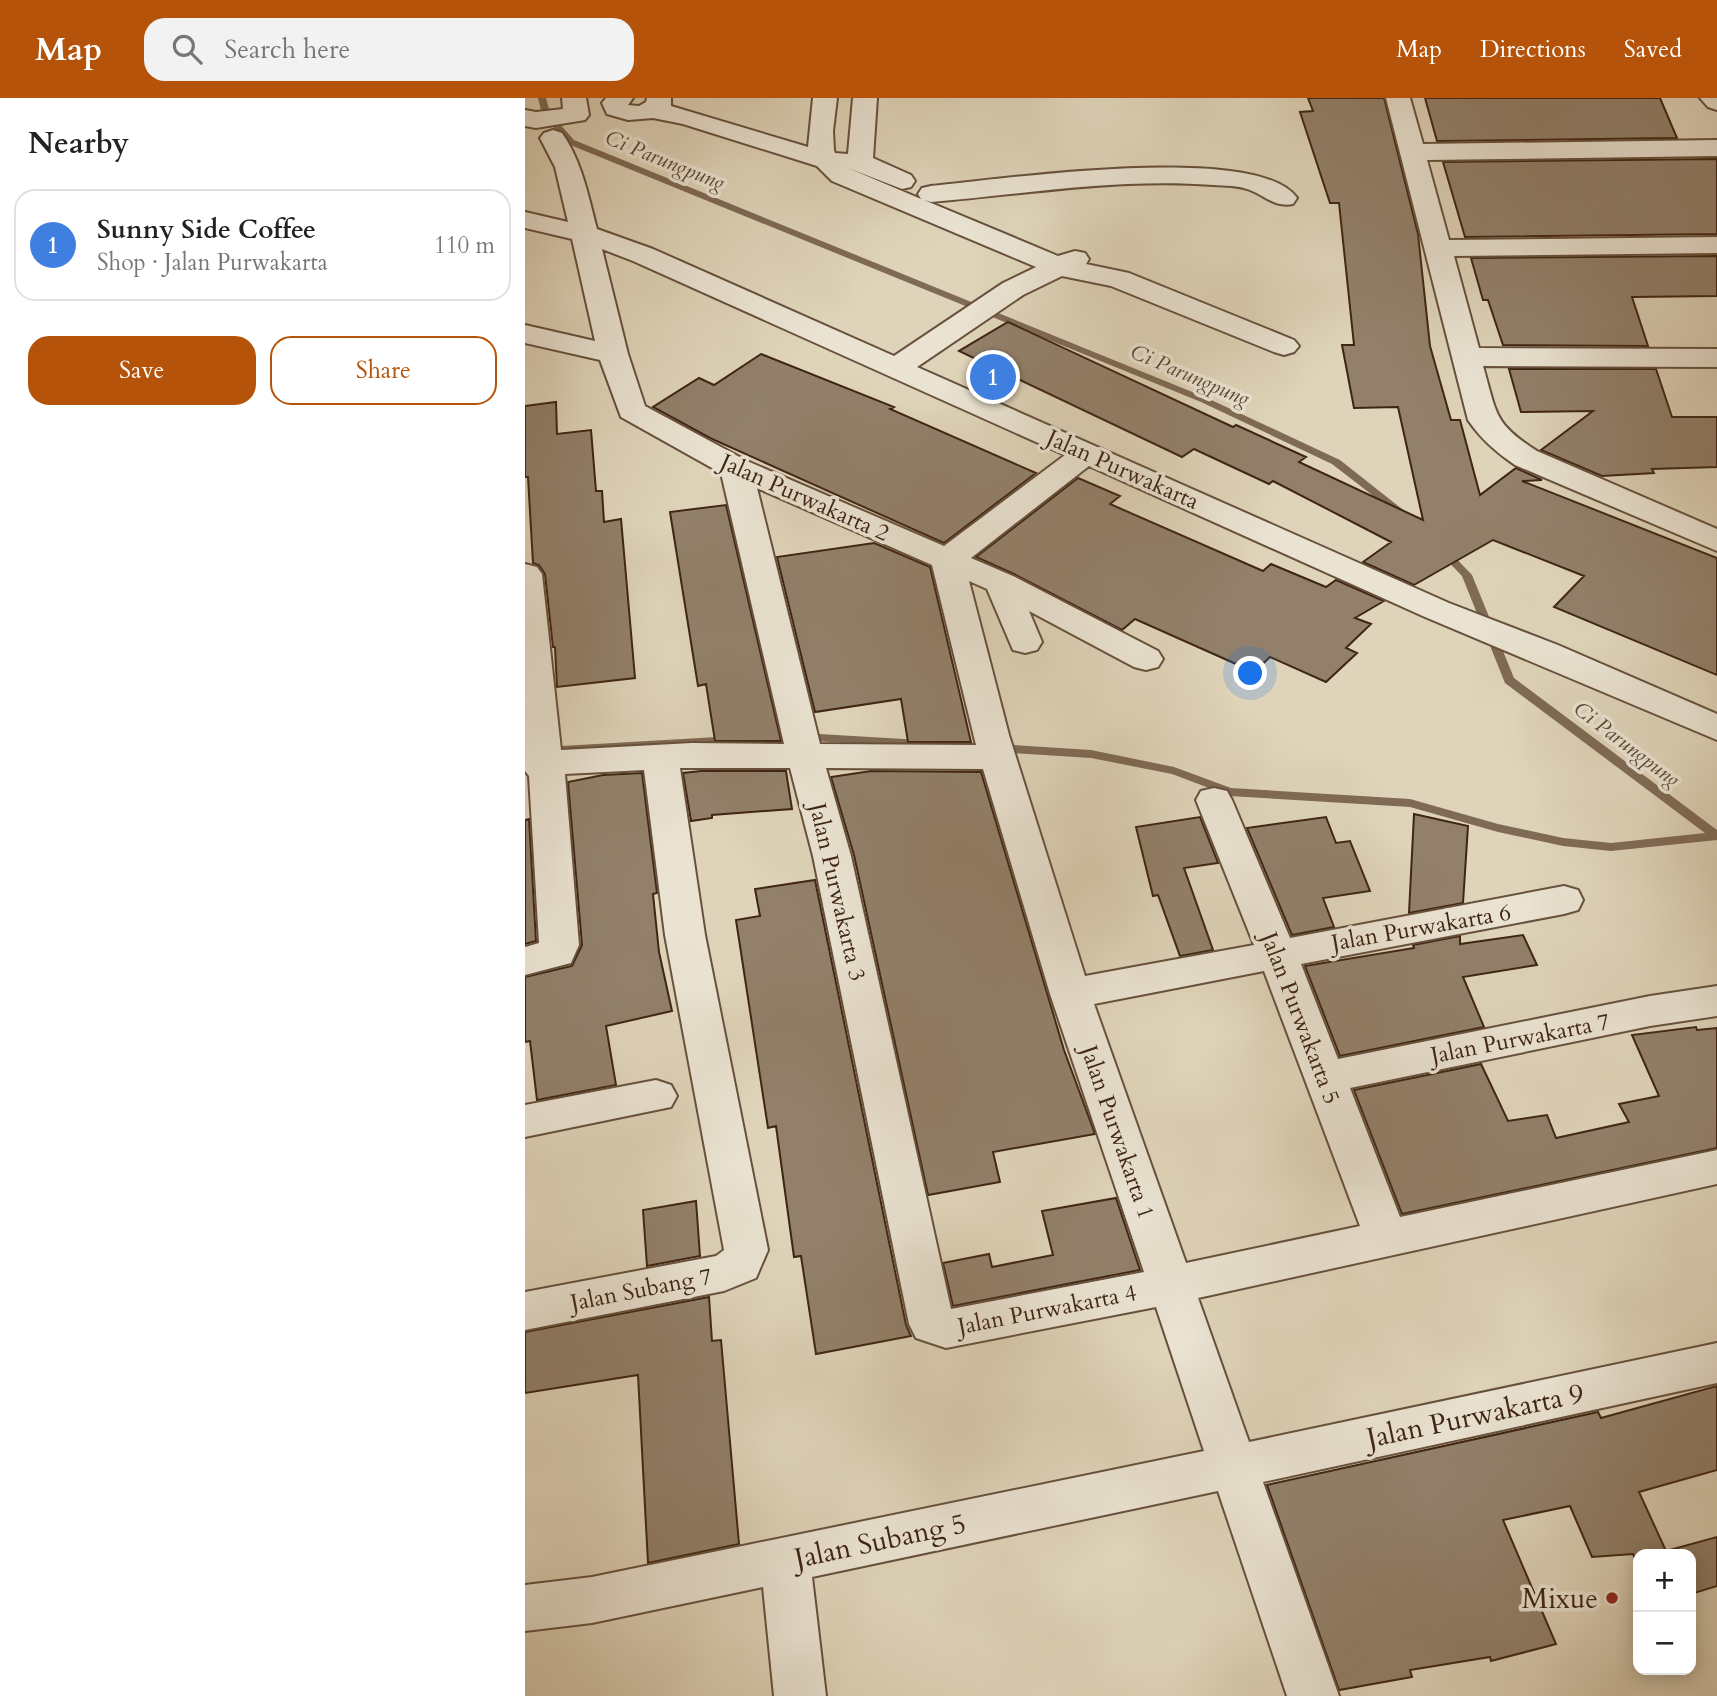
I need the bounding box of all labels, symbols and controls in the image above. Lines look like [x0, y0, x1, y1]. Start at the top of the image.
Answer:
search box [144, 18, 634, 81]
text: Map [35, 27, 102, 72]
icon: search [168, 30, 206, 68]
text: Search here [224, 32, 350, 67]
text: Map [1396, 33, 1442, 66]
text: Directions [1480, 33, 1586, 66]
text: Saved [1624, 33, 1682, 66]
text: Nearby [28, 123, 129, 164]
water label: Ci Parungpung [601, 123, 730, 198]
text: Sunny Side Coffee [97, 212, 316, 247]
text: 1 [47, 230, 59, 261]
text: 110 m [434, 230, 495, 261]
text: Shop · Jalan Purwakarta [97, 247, 328, 278]
button: Save [28, 336, 256, 405]
button: Share [270, 336, 497, 405]
water label: Ci Parungpung [1126, 337, 1254, 414]
pin: 1 [970, 351, 1016, 403]
street label: Jalan Purwakarta [1039, 421, 1204, 517]
street label: Jalan Purwakarta 2 [713, 445, 894, 549]
your location [1233, 656, 1267, 690]
water label: Ci Parungpung [1567, 695, 1686, 794]
street label: Jalan Purwakarta 3 [801, 797, 873, 984]
street label: Jalan Purwakarta 6 [1326, 896, 1513, 959]
street label: Jalan Purwakarta 5 [1252, 925, 1348, 1108]
street label: Jalan Purwakarta 7 [1425, 1006, 1612, 1072]
street label: Jalan Purwakarta 1 [1072, 1038, 1162, 1223]
street label: Jalan Subang 7 [565, 1261, 714, 1319]
street label: Jalan Purwakarta 4 [952, 1277, 1139, 1343]
street label: Jalan Purwakarta 9 [1359, 1374, 1587, 1458]
street label: Jalan Subang 5 [787, 1504, 969, 1579]
map controls [1633, 1549, 1696, 1675]
button: + [1633, 1549, 1696, 1612]
place label: Mixue [1522, 1580, 1598, 1618]
marker: Mixue [1604, 1590, 1620, 1606]
button: − [1633, 1612, 1696, 1675]

